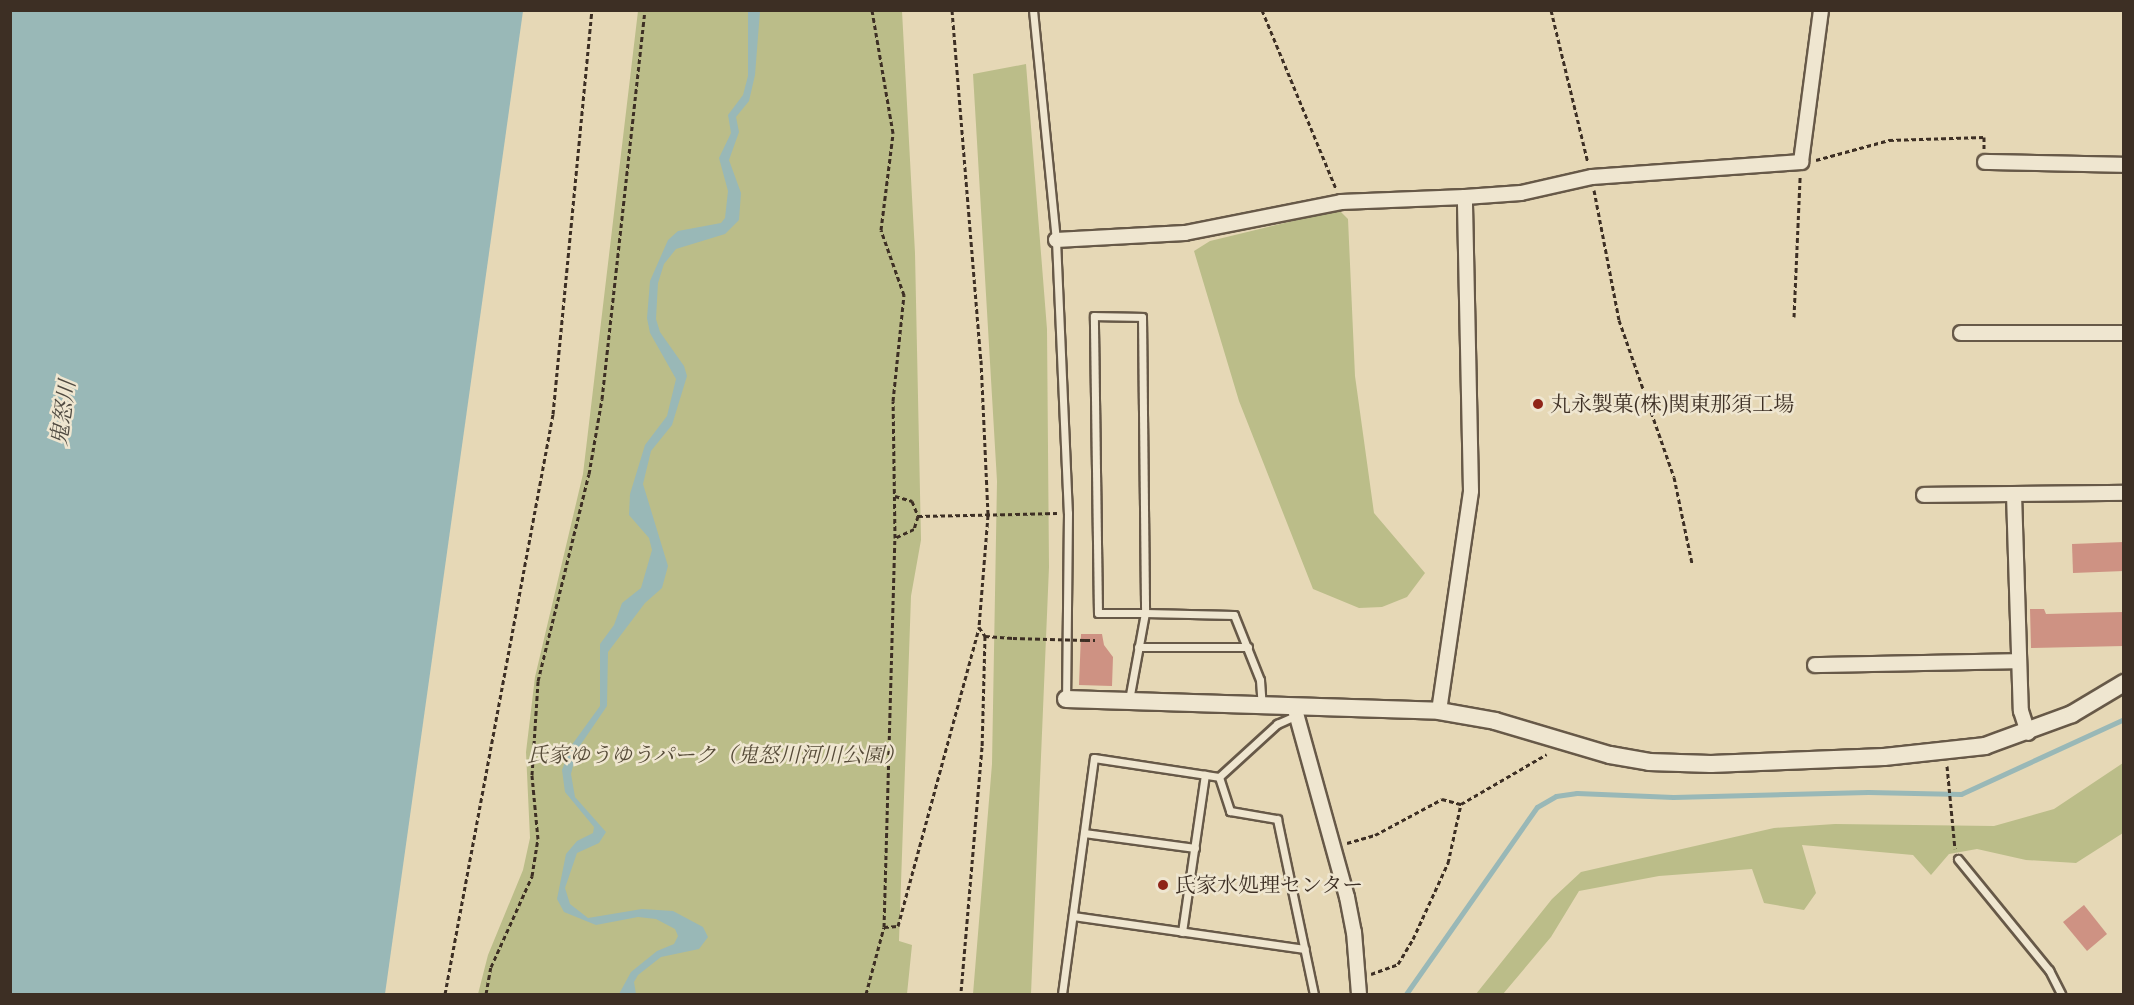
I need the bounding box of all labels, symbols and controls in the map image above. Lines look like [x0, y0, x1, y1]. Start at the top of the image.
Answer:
water label: 鬼怒川 [45, 378, 81, 448]
place label: 丸永製菓(株)関東那須工場 [1550, 391, 1794, 417]
marker: 丸永製菓(株)関東那須工場 [1531, 397, 1545, 411]
park label: 氏家ゆうゆうパーク（鬼怒川河川公園） [527, 742, 905, 768]
place label: 氏家水処理センター [1175, 872, 1364, 898]
marker: 氏家水処理センター [1156, 878, 1170, 892]

